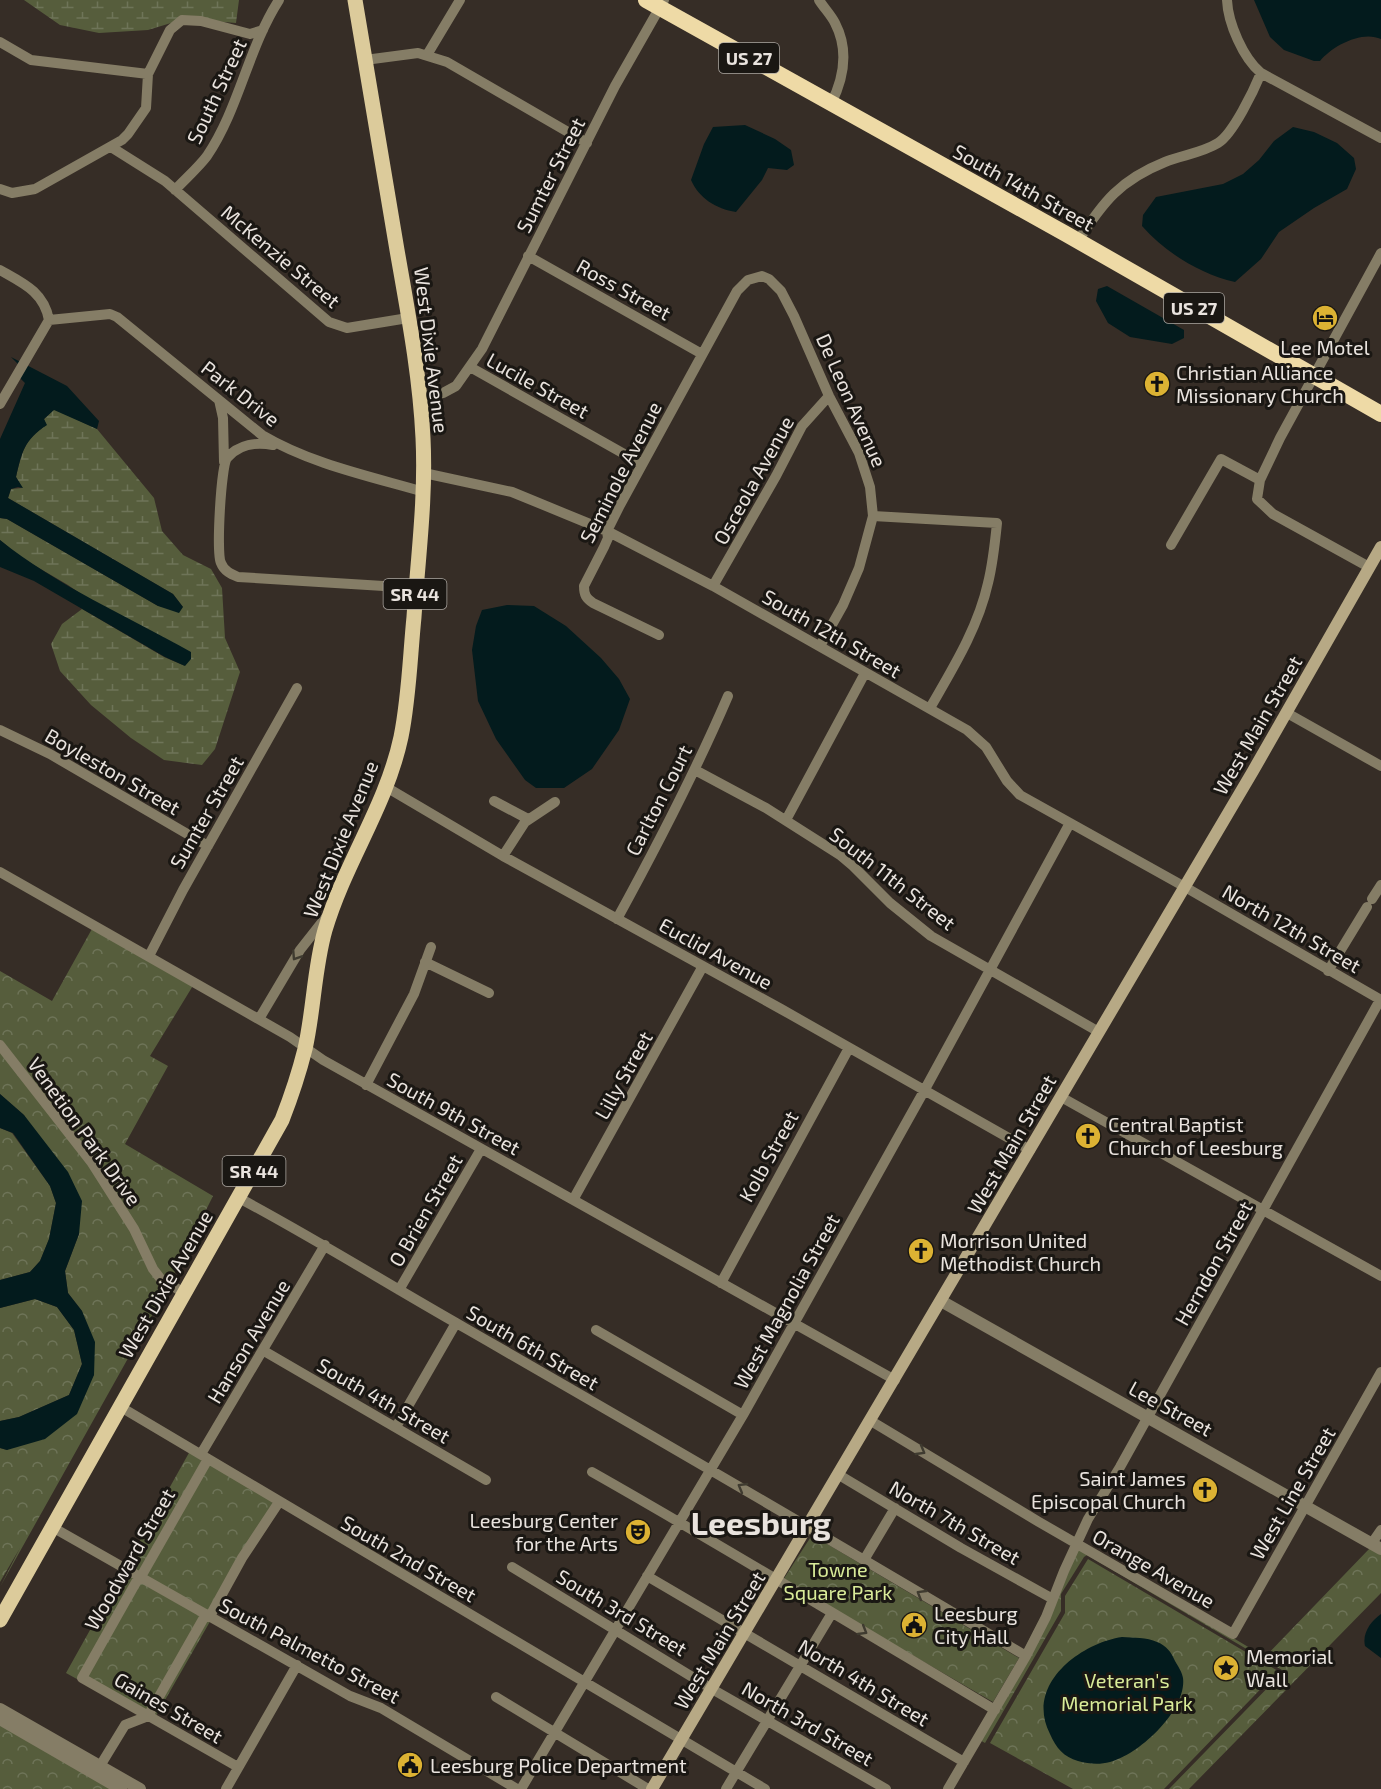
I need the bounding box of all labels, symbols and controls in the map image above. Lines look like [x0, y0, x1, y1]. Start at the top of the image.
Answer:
street label: South Street [181, 34, 251, 147]
road number: US 27 [719, 43, 779, 73]
street label: Sumter Street [511, 113, 589, 237]
street label: South 14th Street [949, 138, 1099, 236]
street label: McKenzie Street [217, 200, 345, 313]
street label: Ross Street [573, 253, 676, 325]
street label: West Dixie Avenue [410, 266, 454, 434]
road number: US 27 [1164, 293, 1224, 323]
hotel icon: Lee Motel [1310, 303, 1340, 333]
street label: De Leon Avenue [812, 330, 892, 470]
place label: Lee Motel [1280, 335, 1370, 359]
street label: Lucile Street [483, 347, 594, 423]
street label: Park Drive [197, 355, 285, 431]
place label: Christian Alliance Missionary Church [1176, 360, 1344, 407]
church icon: Christian Alliance Missionary Church [1142, 369, 1172, 399]
street label: Seminole Avenue [574, 397, 666, 547]
street label: Osceola Avenue [708, 412, 798, 548]
road number: SR 44 [384, 579, 446, 609]
street label: South 12th Street [758, 584, 906, 683]
street label: West Main Street [1207, 651, 1307, 799]
street label: Boyleston Street [41, 723, 185, 820]
street label: Carlton Court [620, 740, 696, 859]
street label: Sumter Street [164, 751, 248, 873]
street label: West Dixie Avenue [298, 757, 382, 921]
street label: South 11th Street [825, 821, 961, 935]
street label: North 12th Street [1219, 879, 1366, 977]
street label: Euclid Avenue [655, 912, 777, 994]
one-way arrow [292, 949, 303, 960]
street label: Lilly Street [589, 1026, 657, 1123]
street label: Venetion Park Drive [23, 1052, 147, 1210]
street label: South 9th Street [383, 1067, 525, 1160]
street label: West Main Street [961, 1070, 1061, 1218]
street label: Kolb Street [733, 1106, 803, 1206]
place label: Central Baptist Church of Leesburg [1108, 1112, 1283, 1159]
church icon: Central Baptist Church of Leesburg [1073, 1121, 1103, 1151]
street label: O Brien Street [383, 1149, 467, 1270]
road number: SR 44 [222, 1156, 286, 1186]
street label: Herndon Street [1169, 1196, 1257, 1329]
street label: West Dixie Avenue [113, 1206, 217, 1362]
street label: West Magnolia Street [728, 1209, 844, 1393]
place label: Morrison United Methodist Church [940, 1228, 1101, 1275]
church icon: Morrison United Methodist Church [906, 1236, 936, 1266]
street label: Hanson Avenue [202, 1275, 294, 1407]
street label: South 6th Street [463, 1300, 604, 1395]
street label: South 4th Street [313, 1352, 455, 1448]
street label: Lee Street [1125, 1375, 1217, 1441]
street label: West Line Street [1244, 1422, 1340, 1564]
one-way arrow [915, 1443, 925, 1455]
place label: Saint James Episcopal Church [1031, 1466, 1186, 1513]
street label: North 7th Street [885, 1475, 1025, 1569]
church icon: Saint James Episcopal Church [1190, 1475, 1220, 1505]
one-way arrow [737, 1483, 748, 1495]
street label: Woodward Street [79, 1484, 179, 1634]
district label: Leesburg [691, 1503, 832, 1541]
place label: Leesburg Center for the Arts [470, 1508, 618, 1555]
street label: South 2nd Street [337, 1510, 481, 1607]
theatre icon: Leesburg Center for the Arts [623, 1517, 653, 1547]
street label: Orange Avenue [1089, 1523, 1219, 1613]
park label: Towne Square Park [784, 1557, 892, 1604]
street label: South 3rd Street [552, 1564, 692, 1661]
street label: West Main Street [668, 1566, 770, 1713]
one-way arrow [917, 1590, 927, 1601]
street label: South Palmetto Street [216, 1592, 405, 1708]
place label: Leesburg City Hall [934, 1601, 1018, 1648]
public building icon: Leesburg City Hall [899, 1610, 929, 1640]
one-way arrow [857, 1624, 867, 1636]
street label: North 4th Street [794, 1633, 934, 1731]
place label: Memorial Wall [1246, 1644, 1333, 1691]
place icon: Memorial Wall [1211, 1653, 1241, 1683]
street label: Gaines Street [111, 1666, 228, 1748]
park label: Veteran's Memorial Park [1061, 1668, 1193, 1715]
street label: North 3rd Street [738, 1676, 878, 1770]
public building icon: Leesburg Police Department [395, 1750, 425, 1780]
place label: Leesburg Police Department [430, 1753, 687, 1777]

